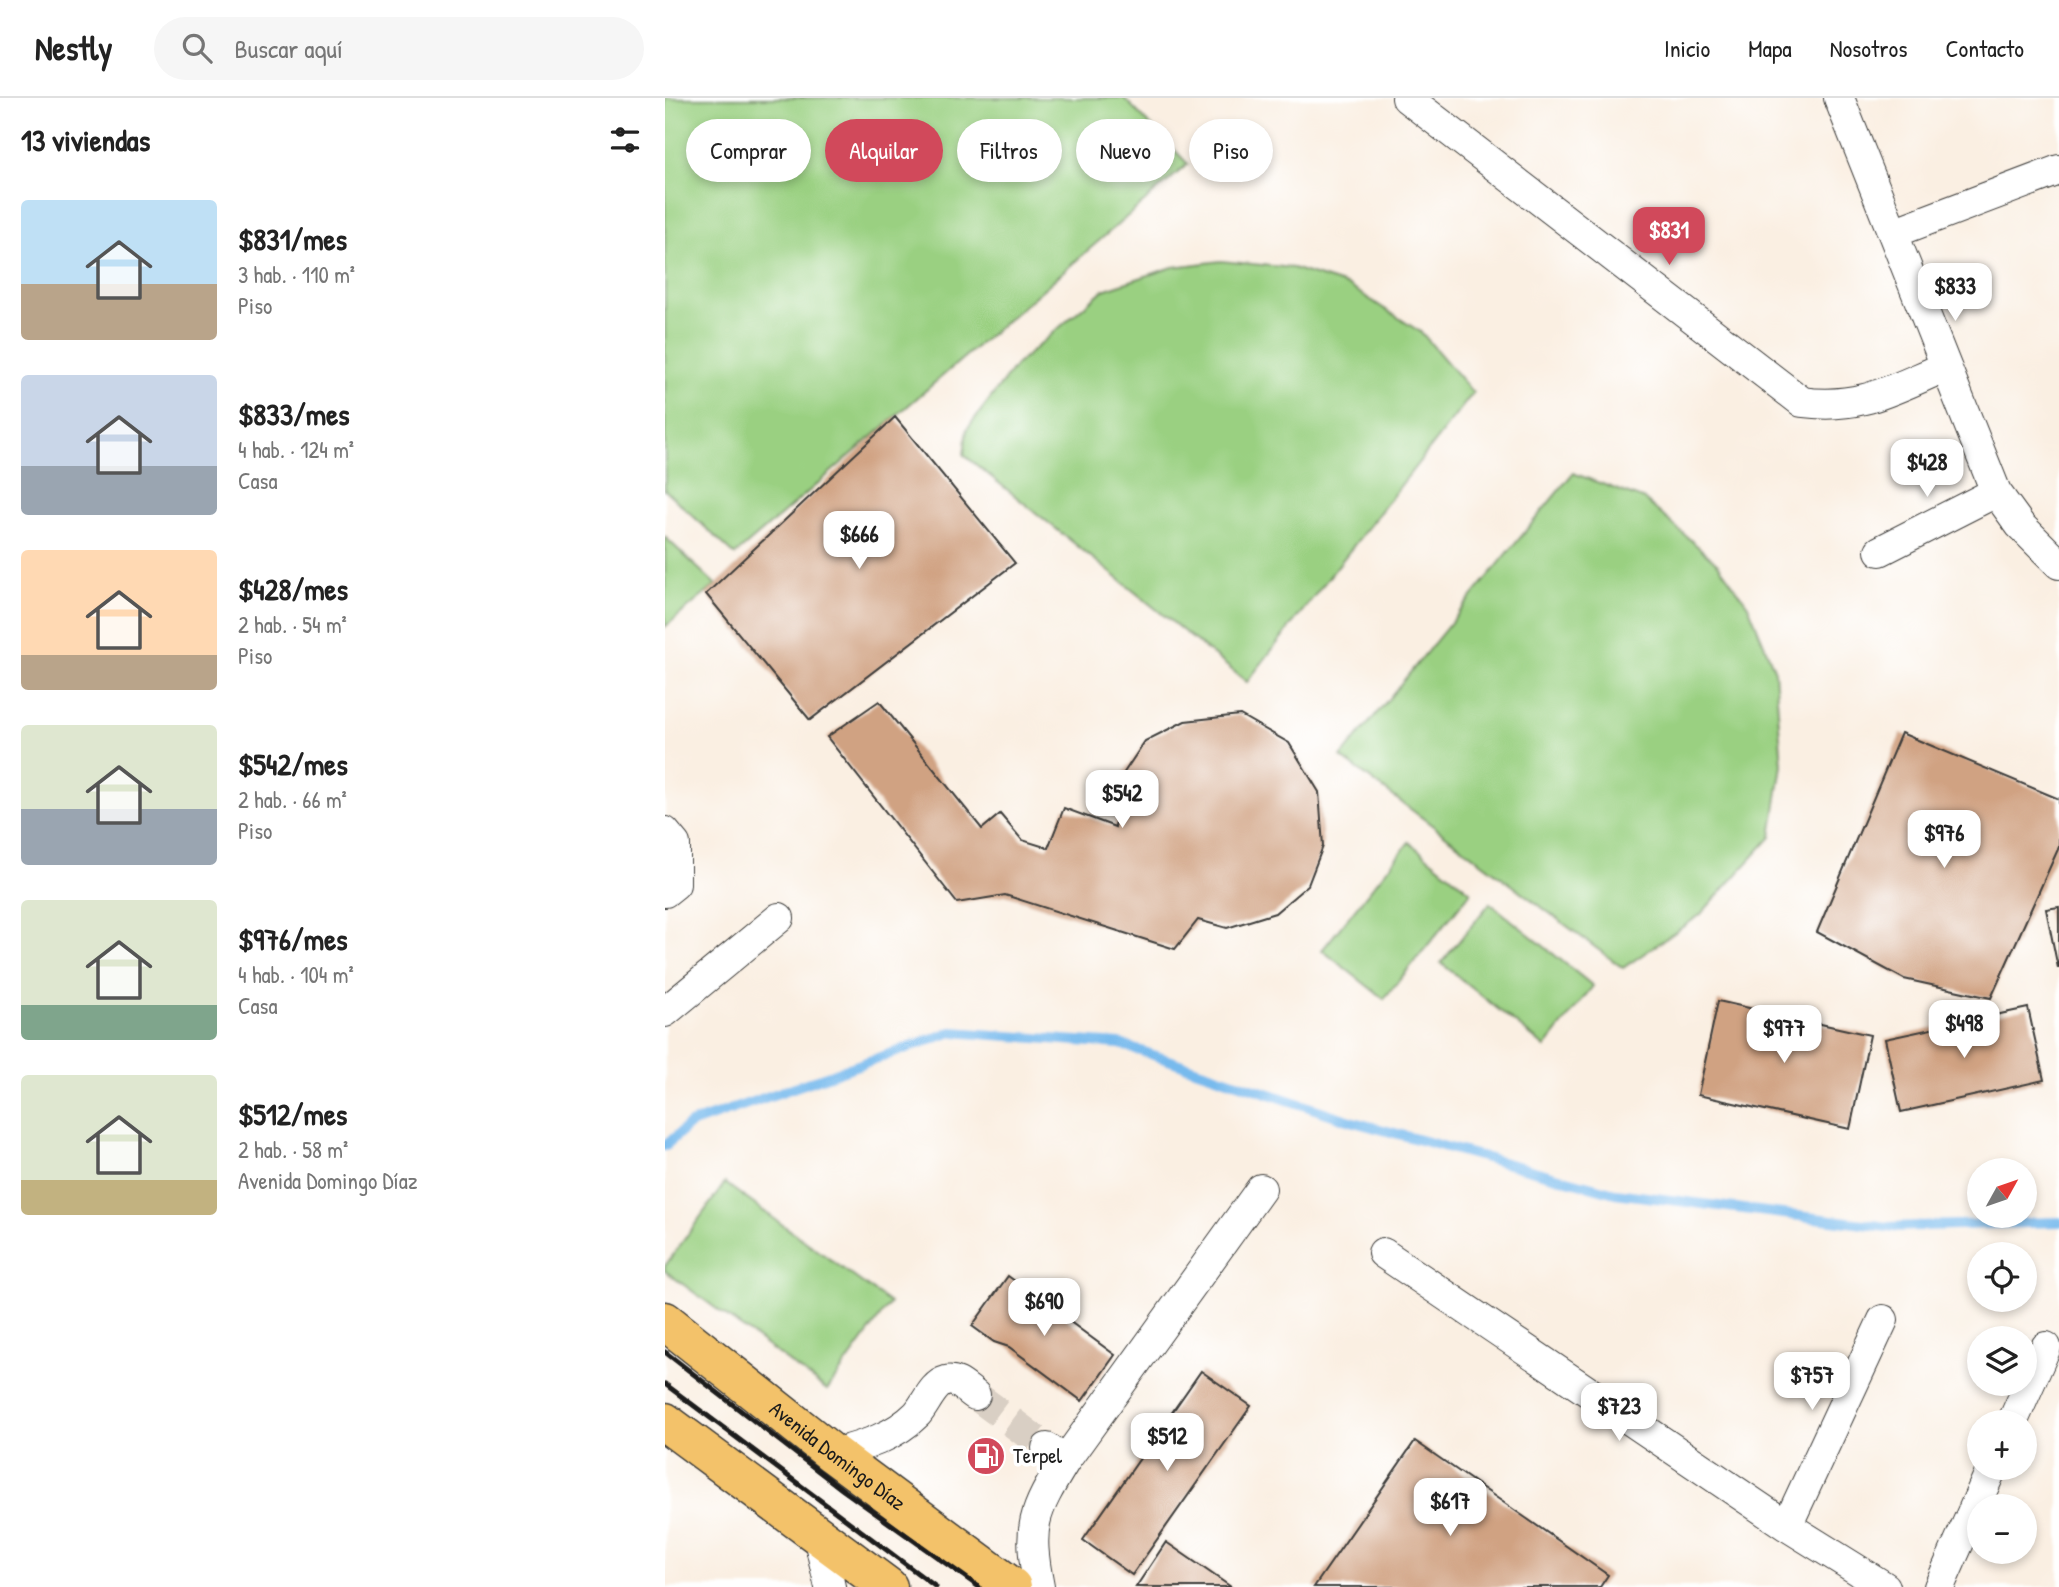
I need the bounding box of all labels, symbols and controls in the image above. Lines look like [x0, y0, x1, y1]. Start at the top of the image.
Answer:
search box [154, 17, 644, 80]
text: Nestly [35, 26, 112, 70]
icon: search [178, 29, 216, 67]
text: Buscar aquí [234, 31, 343, 66]
text: Inicio [1664, 32, 1710, 64]
text: Mapa [1748, 32, 1792, 64]
text: Nosotros [1830, 32, 1907, 64]
text: Contacto [1945, 32, 2024, 64]
chip: Comprar [686, 119, 811, 182]
chip: Alquilar [825, 119, 943, 182]
chip: Filtros [957, 119, 1062, 182]
chip: Nuevo [1076, 119, 1175, 182]
chip: Piso [1189, 119, 1273, 182]
text: 13 viviendas [21, 120, 150, 160]
icon: filters [606, 121, 644, 159]
pin: $831 [1628, 208, 1710, 267]
text: $831 [1649, 214, 1689, 245]
text: $831/mes [238, 219, 347, 259]
icon: home [77, 228, 161, 312]
text: 3 hab. · 110 m² [238, 259, 355, 290]
pin: $833 [1914, 264, 1996, 323]
text: $833 [1934, 270, 1976, 301]
text: Piso [238, 290, 272, 321]
text: $833/mes [238, 394, 350, 434]
icon: home [77, 403, 161, 487]
text: 4 hab. · 124 m² [238, 434, 354, 465]
pin: $428 [1886, 440, 1968, 499]
text: $428 [1906, 446, 1948, 477]
text: Casa [238, 465, 278, 496]
pin: $666 [818, 512, 900, 571]
text: $666 [839, 518, 879, 549]
text: $428/mes [238, 569, 348, 609]
icon: home [77, 578, 161, 662]
text: 2 hab. · 54 m² [238, 609, 347, 640]
text: Piso [238, 640, 272, 671]
text: $542/mes [238, 744, 348, 784]
icon: home [77, 753, 161, 837]
pin: $542 [1081, 770, 1163, 830]
text: $542 [1102, 777, 1142, 808]
text: 2 hab. · 66 m² [238, 784, 347, 815]
pin: $976 [1903, 810, 1985, 870]
text: Piso [238, 815, 272, 846]
text: $976 [1924, 817, 1964, 848]
text: $976/mes [238, 919, 348, 959]
icon: home [77, 928, 161, 1012]
text: 4 hab. · 104 m² [238, 959, 354, 990]
text: Casa [238, 990, 278, 1021]
pin: $498 [1923, 1000, 2005, 1060]
pin: $977 [1743, 1006, 1825, 1065]
text: $498 [1945, 1007, 1983, 1038]
text: $977 [1763, 1012, 1805, 1043]
text: $512/mes [238, 1094, 347, 1134]
icon: home [77, 1103, 161, 1187]
text: 2 hab. · 58 m² [238, 1134, 348, 1165]
north arrow [1967, 1158, 2037, 1228]
map controls [1967, 1158, 2037, 1564]
text: Avenida Domingo Díaz [238, 1165, 418, 1196]
button: locate [1967, 1242, 2037, 1312]
pin: $690 [1003, 1278, 1085, 1338]
text: $690 [1024, 1285, 1064, 1316]
button: layers [1967, 1326, 2037, 1396]
pin: $757 [1771, 1352, 1853, 1412]
text: $757 [1790, 1359, 1834, 1390]
pin: $723 [1578, 1384, 1660, 1443]
text: $723 [1597, 1390, 1641, 1421]
street label: Avenida Domingo Díaz [764, 1394, 912, 1517]
button: + [1967, 1410, 2037, 1480]
pin: $512 [1126, 1414, 1208, 1473]
text: $512 [1147, 1420, 1187, 1451]
fuel station icon: Terpel [965, 1435, 1007, 1477]
place label: Terpel [1013, 1441, 1063, 1470]
pin: $617 [1409, 1478, 1491, 1538]
text: $617 [1430, 1485, 1470, 1516]
button: − [1967, 1494, 2037, 1564]

